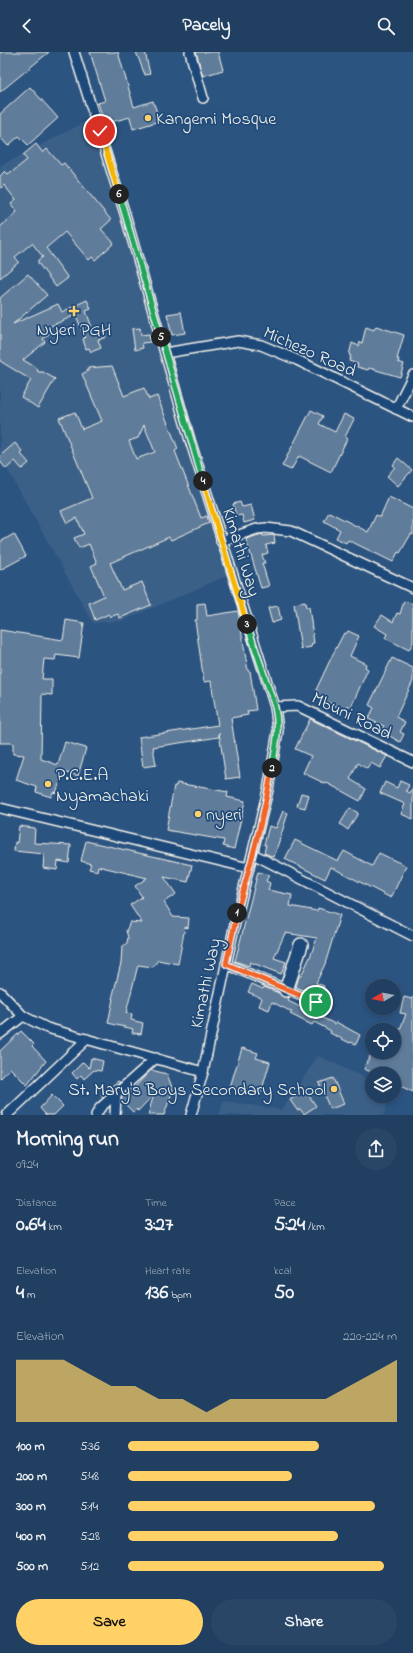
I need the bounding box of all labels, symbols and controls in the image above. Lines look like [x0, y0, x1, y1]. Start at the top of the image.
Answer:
text: Pacely [182, 13, 231, 39]
icon: back [16, 15, 38, 37]
icon: search [375, 15, 397, 37]
place label: Kangemi Mosque [156, 107, 277, 134]
marker: Kangemi Mosque [143, 113, 153, 123]
pin [83, 114, 117, 148]
icon: check [89, 120, 111, 142]
pin: 6 [109, 184, 129, 204]
text: 6 [117, 186, 121, 202]
marker: Nyeri PGH [68, 305, 80, 317]
place label: Nyeri PGH [37, 318, 111, 344]
street label: Michezo Road [259, 321, 360, 385]
pin: 5 [151, 327, 171, 347]
text: 5 [158, 329, 164, 345]
pin: 4 [193, 471, 213, 491]
text: 4 [201, 473, 205, 489]
street label: Kimathi Way [214, 505, 266, 600]
pin: 3 [237, 614, 257, 634]
text: 3 [245, 616, 249, 632]
street label: Mbuni Road [307, 686, 396, 747]
pin: 2 [262, 758, 282, 778]
text: 2 [269, 760, 275, 776]
place label: P.C.E.A Nyamachaki [56, 763, 149, 810]
marker: P.C.E.A Nyamachaki [43, 779, 53, 789]
place label: nyeri [206, 803, 242, 829]
marker: nyeri [193, 809, 203, 819]
pin: 1 [227, 903, 247, 923]
text: 1 [235, 905, 239, 921]
street label: Kimathi Way [185, 936, 229, 1031]
north arrow [365, 979, 401, 1015]
map controls [365, 979, 401, 1103]
pin [299, 985, 333, 1019]
icon: arrive [305, 991, 327, 1013]
button: locate [365, 1023, 401, 1059]
button: layers [365, 1067, 401, 1103]
place label: St. Mary's Boys Secondary School [68, 1078, 326, 1104]
marker: St. Mary's Boys Secondary School [329, 1084, 339, 1094]
text: Morning run [16, 1124, 119, 1156]
button: share [355, 1128, 397, 1170]
text: 09:24 [16, 1155, 38, 1174]
text: Distance [16, 1195, 57, 1211]
text: Time [145, 1195, 167, 1211]
text: Pace [274, 1195, 295, 1211]
text: 0.64 [16, 1211, 46, 1240]
text: 3:27 [145, 1211, 173, 1240]
text: 5:24 [274, 1211, 305, 1240]
text: km [46, 1219, 62, 1235]
text: /km [305, 1219, 325, 1235]
text: Elevation [16, 1263, 56, 1279]
text: Heart rate [145, 1263, 190, 1279]
text: kcal [274, 1263, 292, 1279]
text: 4 [16, 1279, 24, 1308]
text: 136 [145, 1279, 168, 1308]
text: 50 [274, 1279, 294, 1308]
text: m [24, 1287, 36, 1303]
text: bpm [168, 1287, 192, 1303]
text: Elevation [16, 1327, 64, 1346]
text: 220–224 m [343, 1327, 397, 1346]
text: 100 m [16, 1437, 45, 1456]
text: 5:36 [80, 1437, 100, 1456]
text: 200 m [16, 1467, 47, 1486]
text: 5:48 [80, 1467, 99, 1486]
text: 300 m [16, 1497, 46, 1516]
text: 5:14 [80, 1497, 98, 1516]
text: 400 m [16, 1527, 46, 1546]
text: 5:28 [80, 1527, 100, 1546]
text: 500 m [16, 1557, 48, 1576]
text: 5:12 [80, 1557, 99, 1576]
button: Save [16, 1599, 203, 1645]
button: Share [211, 1599, 397, 1645]

